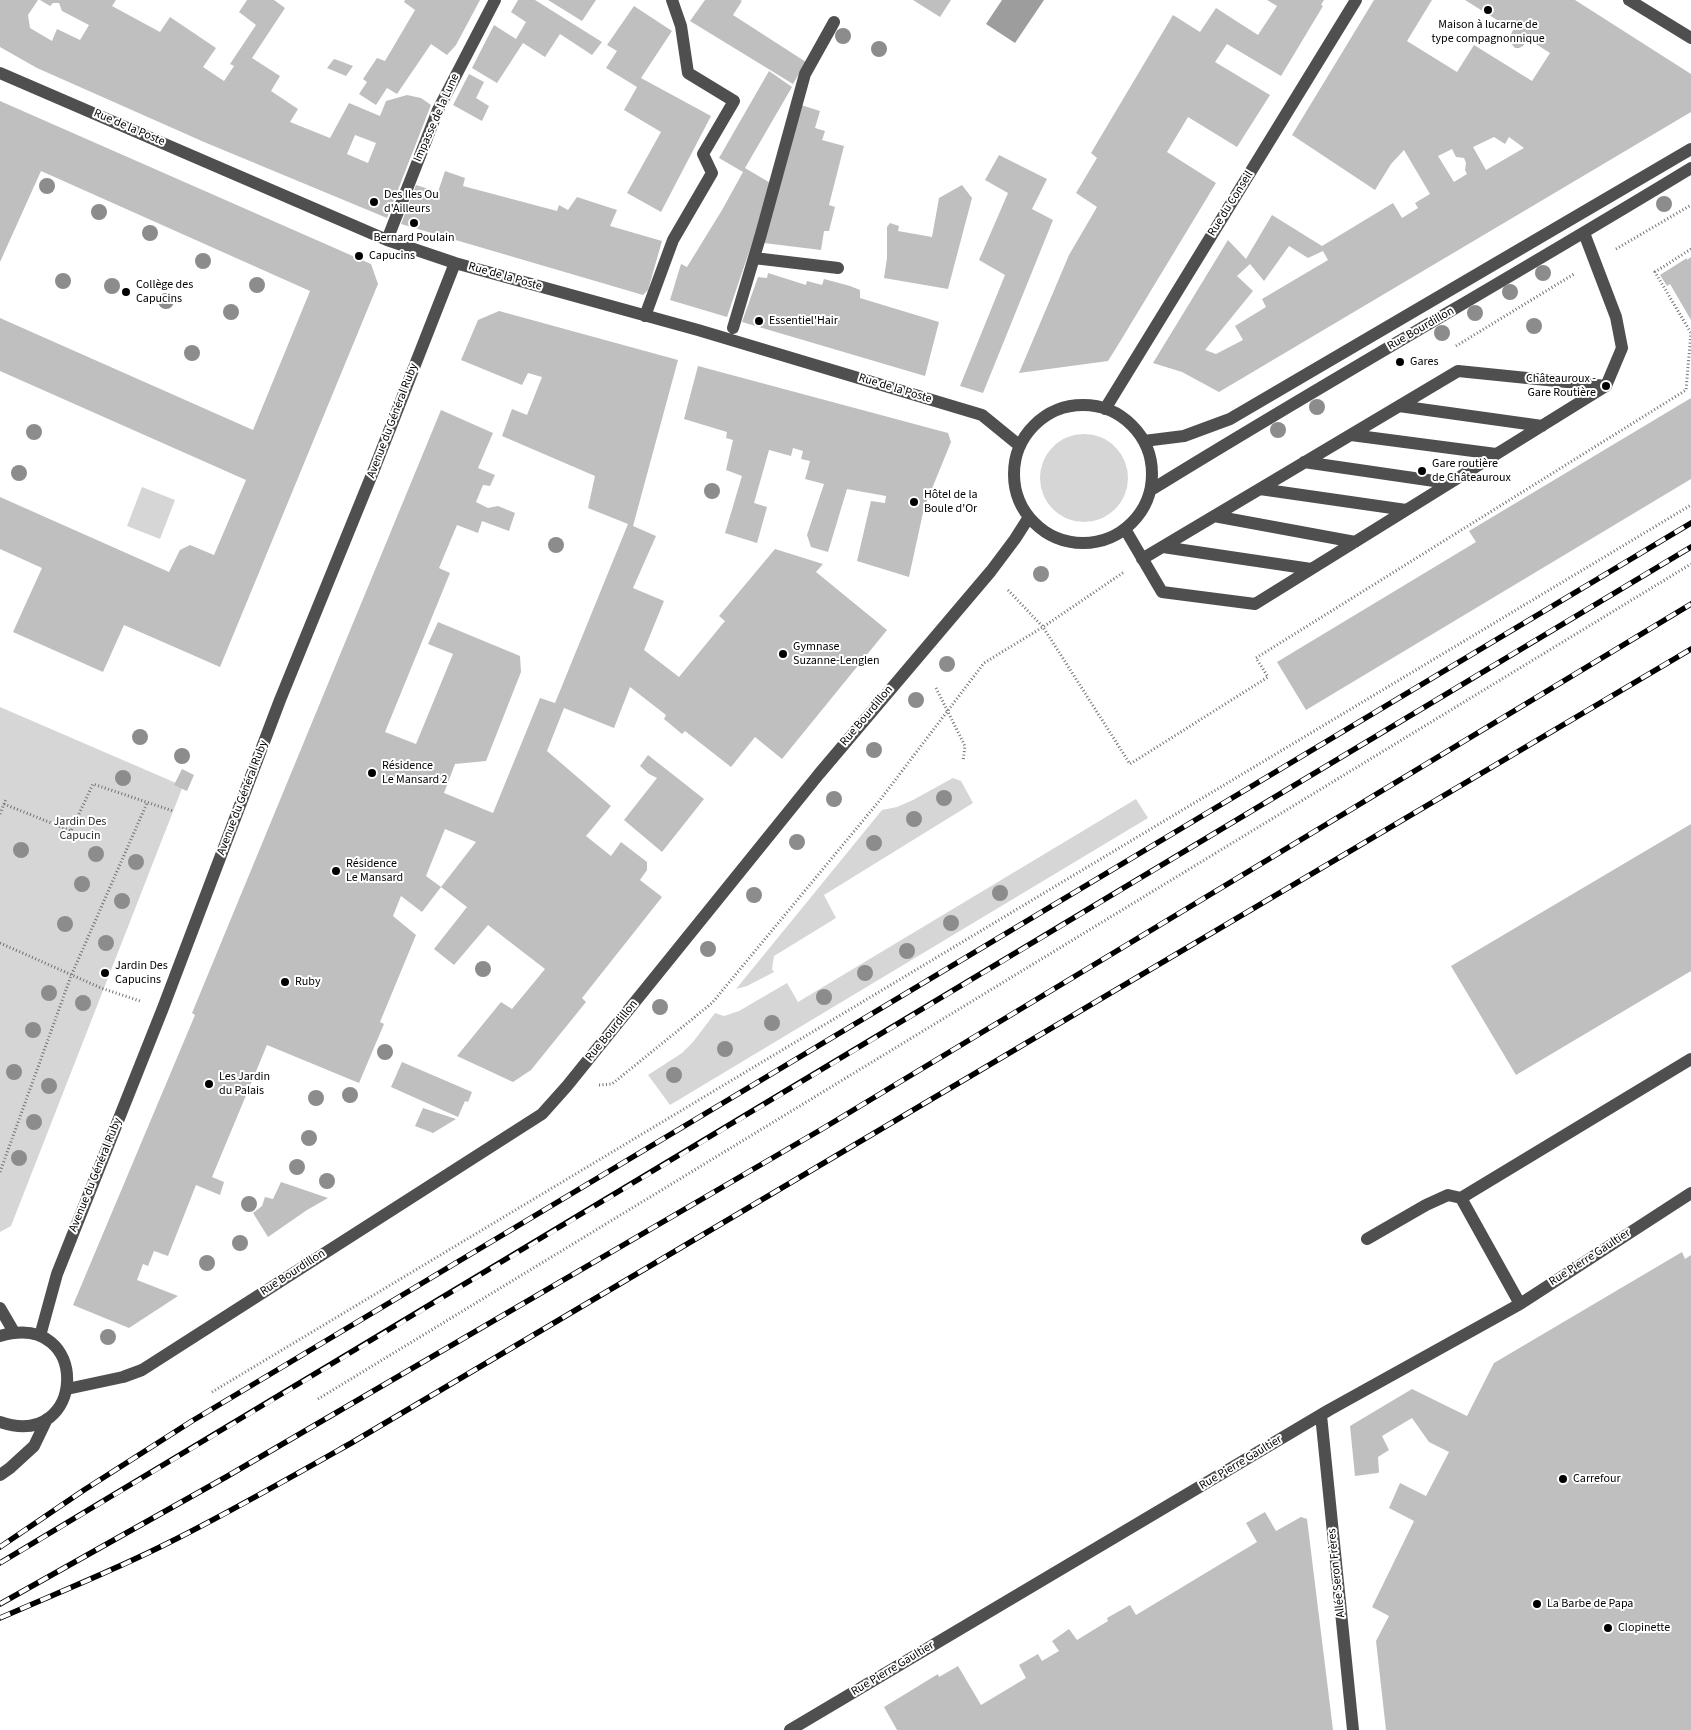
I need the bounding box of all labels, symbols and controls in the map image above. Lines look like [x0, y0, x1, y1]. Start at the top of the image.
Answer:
marker: Maison à lucarne de type compagnonnique [1482, 4, 1494, 16]
place label: Maison à lucarne de type compagnonnique [1431, 18, 1545, 46]
street label: Impasse de la Lune [411, 72, 463, 164]
street label: Rue de la Poste [91, 107, 167, 149]
street label: Rue du Conseil [1205, 169, 1257, 239]
place label: Des Iles Ou d'Ailleurs [384, 188, 439, 216]
marker: Des Iles Ou d'Ailleurs [368, 196, 380, 208]
marker: Bernard Poulain [408, 217, 420, 229]
place label: Bernard Poulain [373, 231, 455, 245]
place label: Capucins [369, 249, 415, 263]
marker: Capucins [353, 250, 365, 262]
street label: Rue de la Poste [467, 260, 543, 294]
place label: Collège des Capucins [136, 278, 193, 306]
marker: Collège des Capucins [120, 286, 132, 298]
street label: Rue Bourdillon [1385, 304, 1457, 354]
place label: Essentiel'Hair [769, 314, 838, 328]
marker: Essentiel'Hair [753, 315, 765, 327]
place label: Gares [1410, 355, 1438, 369]
marker: Gares [1394, 356, 1406, 368]
street label: Avenue du Général Ruby [364, 362, 422, 480]
street label: Rue de la Poste [857, 371, 933, 407]
place label: Châteauroux - Gare Routière [1526, 372, 1596, 400]
marker: Châteauroux - Gare Routière [1600, 380, 1612, 392]
place label: Gare routière de Châteauroux [1432, 457, 1511, 485]
marker: Gare routière de Châteauroux [1416, 465, 1428, 477]
place label: Hôtel de la Boule d'Or [924, 488, 978, 516]
marker: Hôtel de la Boule d'Or [908, 496, 920, 508]
place label: Gymnase Suzanne-Lenglen [793, 640, 880, 668]
marker: Gymnase Suzanne-Lenglen [777, 648, 789, 660]
street label: Rue Bourdillon [837, 683, 897, 749]
street label: Avenue du Général Ruby [214, 739, 272, 857]
place label: Résidence Le Mansard 2 [382, 759, 448, 787]
marker: Résidence Le Mansard 2 [366, 767, 378, 779]
park label: Jardin Des Capucin [54, 815, 106, 843]
place label: Résidence Le Mansard [346, 857, 403, 885]
marker: Résidence Le Mansard [330, 865, 342, 877]
place label: Jardin Des Capucins [115, 959, 168, 987]
marker: Jardin Des Capucins [99, 967, 111, 979]
place label: Ruby [295, 975, 321, 989]
marker: Ruby [279, 976, 291, 988]
street label: Rue Bourdillon [583, 997, 641, 1065]
place label: Les Jardin du Palais [219, 1070, 270, 1098]
marker: Les Jardin du Palais [203, 1078, 215, 1090]
street label: Avenue du Général Ruby [67, 1116, 125, 1234]
street label: Rue Pierre Gaultier [1547, 1226, 1633, 1290]
street label: Rue Bourdillon [258, 1247, 328, 1299]
street label: Rue Pierre Gaultier [1197, 1433, 1285, 1493]
place label: Carrefour [1573, 1472, 1621, 1486]
marker: Carrefour [1557, 1473, 1569, 1485]
street label: Allée Seron Frères [1325, 1528, 1349, 1618]
place label: La Barbe de Papa [1547, 1597, 1633, 1611]
marker: La Barbe de Papa [1531, 1598, 1543, 1610]
place label: Clopinette [1618, 1621, 1670, 1635]
marker: Clopinette [1602, 1622, 1614, 1634]
street label: Rue Pierre Gaultier [849, 1639, 937, 1699]

